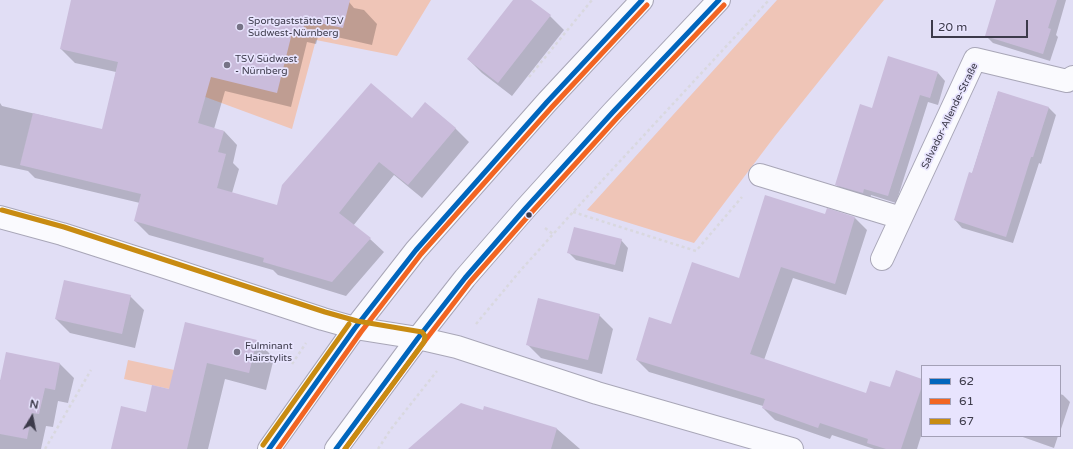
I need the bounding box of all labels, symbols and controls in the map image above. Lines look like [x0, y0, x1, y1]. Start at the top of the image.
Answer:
scale bar [933, 12, 1030, 38]
place label: Sportgaststätte TSV Südwest-Nürnberg [248, 15, 344, 38]
text: 20 m [938, 20, 967, 34]
marker: Sportgaststätte TSV Südwest-Nürnberg [235, 22, 245, 32]
place label: TSV Südwest - Nürnberg [235, 53, 297, 76]
marker: TSV Südwest - Nürnberg [222, 60, 232, 70]
street label: Salvador-Allende-Straße [919, 61, 981, 171]
unlabelled marker [524, 210, 534, 220]
place label: Fulminant Hairstylits [245, 340, 292, 364]
marker: Fulminant Hairstylits [232, 347, 242, 357]
legend [921, 365, 1061, 437]
text: 62 [959, 374, 974, 388]
text: 61 [959, 394, 974, 408]
north arrow [12, 397, 52, 437]
text: N [29, 398, 40, 412]
text: 67 [959, 414, 974, 428]

